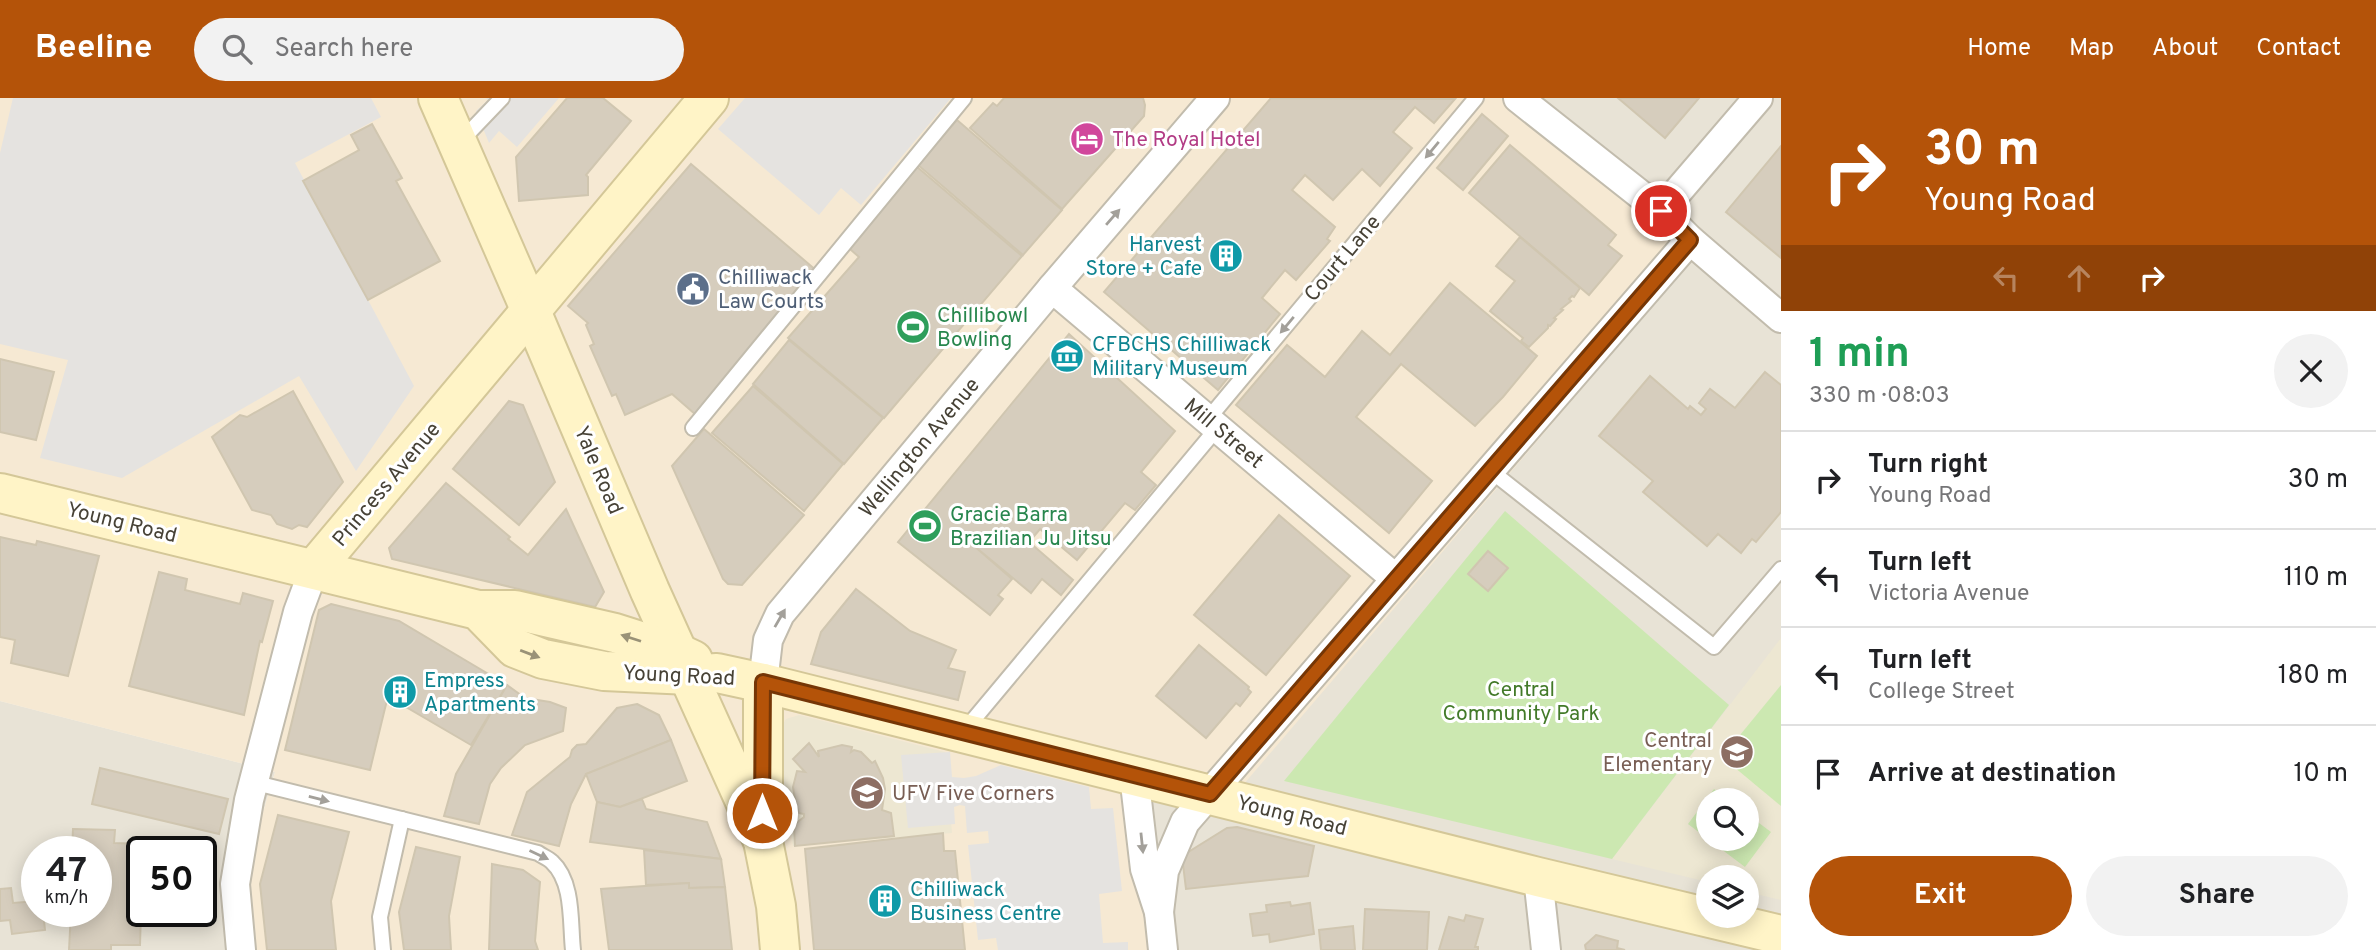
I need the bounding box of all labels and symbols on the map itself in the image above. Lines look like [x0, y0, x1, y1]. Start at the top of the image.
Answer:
hotel icon: The Royal Hotel [1068, 120, 1106, 158]
place label: The Royal Hotel [1112, 127, 1261, 154]
one-way arrow [1425, 141, 1440, 159]
pin [1631, 181, 1691, 241]
one-way arrow [1105, 208, 1120, 225]
street label: Court Lane [1299, 210, 1387, 308]
place label: Harvest Store + Cafe [1086, 232, 1202, 283]
building icon: Harvest Store + Cafe [1207, 237, 1245, 275]
place label: Chilliwack Law Courts [718, 265, 824, 316]
public building icon: Chilliwack Law Courts [674, 270, 712, 308]
place label: Chillibowl Bowling [937, 303, 1028, 354]
sports icon: Chillibowl Bowling [894, 308, 932, 346]
one-way arrow [1279, 316, 1294, 334]
place label: CFBCHS Chilliwack Military Museum [1092, 332, 1271, 383]
museum icon: CFBCHS Chilliwack Military Museum [1048, 337, 1086, 375]
street label: Wellington Avenue [854, 373, 987, 523]
street label: Mill Street [1178, 393, 1268, 475]
street label: Princess Avenue [327, 417, 447, 553]
street label: Yale Road [567, 422, 628, 519]
street label: Young Road [64, 497, 180, 550]
place label: Gracie Barra Brazilian Ju Jitsu [950, 502, 1112, 553]
sports icon: Gracie Barra Brazilian Ju Jitsu [906, 507, 944, 545]
one-way arrow [774, 608, 786, 627]
one-way arrow [620, 632, 641, 642]
one-way arrow [519, 648, 540, 659]
street label: Young Road [622, 660, 736, 693]
place label: Empress Apartments [424, 668, 536, 719]
building icon: Empress Apartments [381, 673, 419, 711]
park label: Central Community Park [1442, 677, 1600, 728]
place label: Central Elementary [1603, 728, 1712, 779]
school or university icon: Central Elementary [1718, 733, 1756, 771]
school or university icon: UFV Five Corners [848, 774, 886, 812]
position arrow [725, 776, 799, 850]
place label: UFV Five Corners [892, 781, 1054, 808]
street label: Young Road [1234, 790, 1350, 843]
one-way arrow [308, 794, 330, 805]
one-way arrow [1136, 832, 1147, 854]
speed limit sign: 50 [126, 836, 217, 927]
one-way arrow [529, 850, 549, 861]
place label: Chilliwack Business Centre [910, 877, 1061, 928]
building icon: Chilliwack Business Centre [866, 882, 904, 920]

